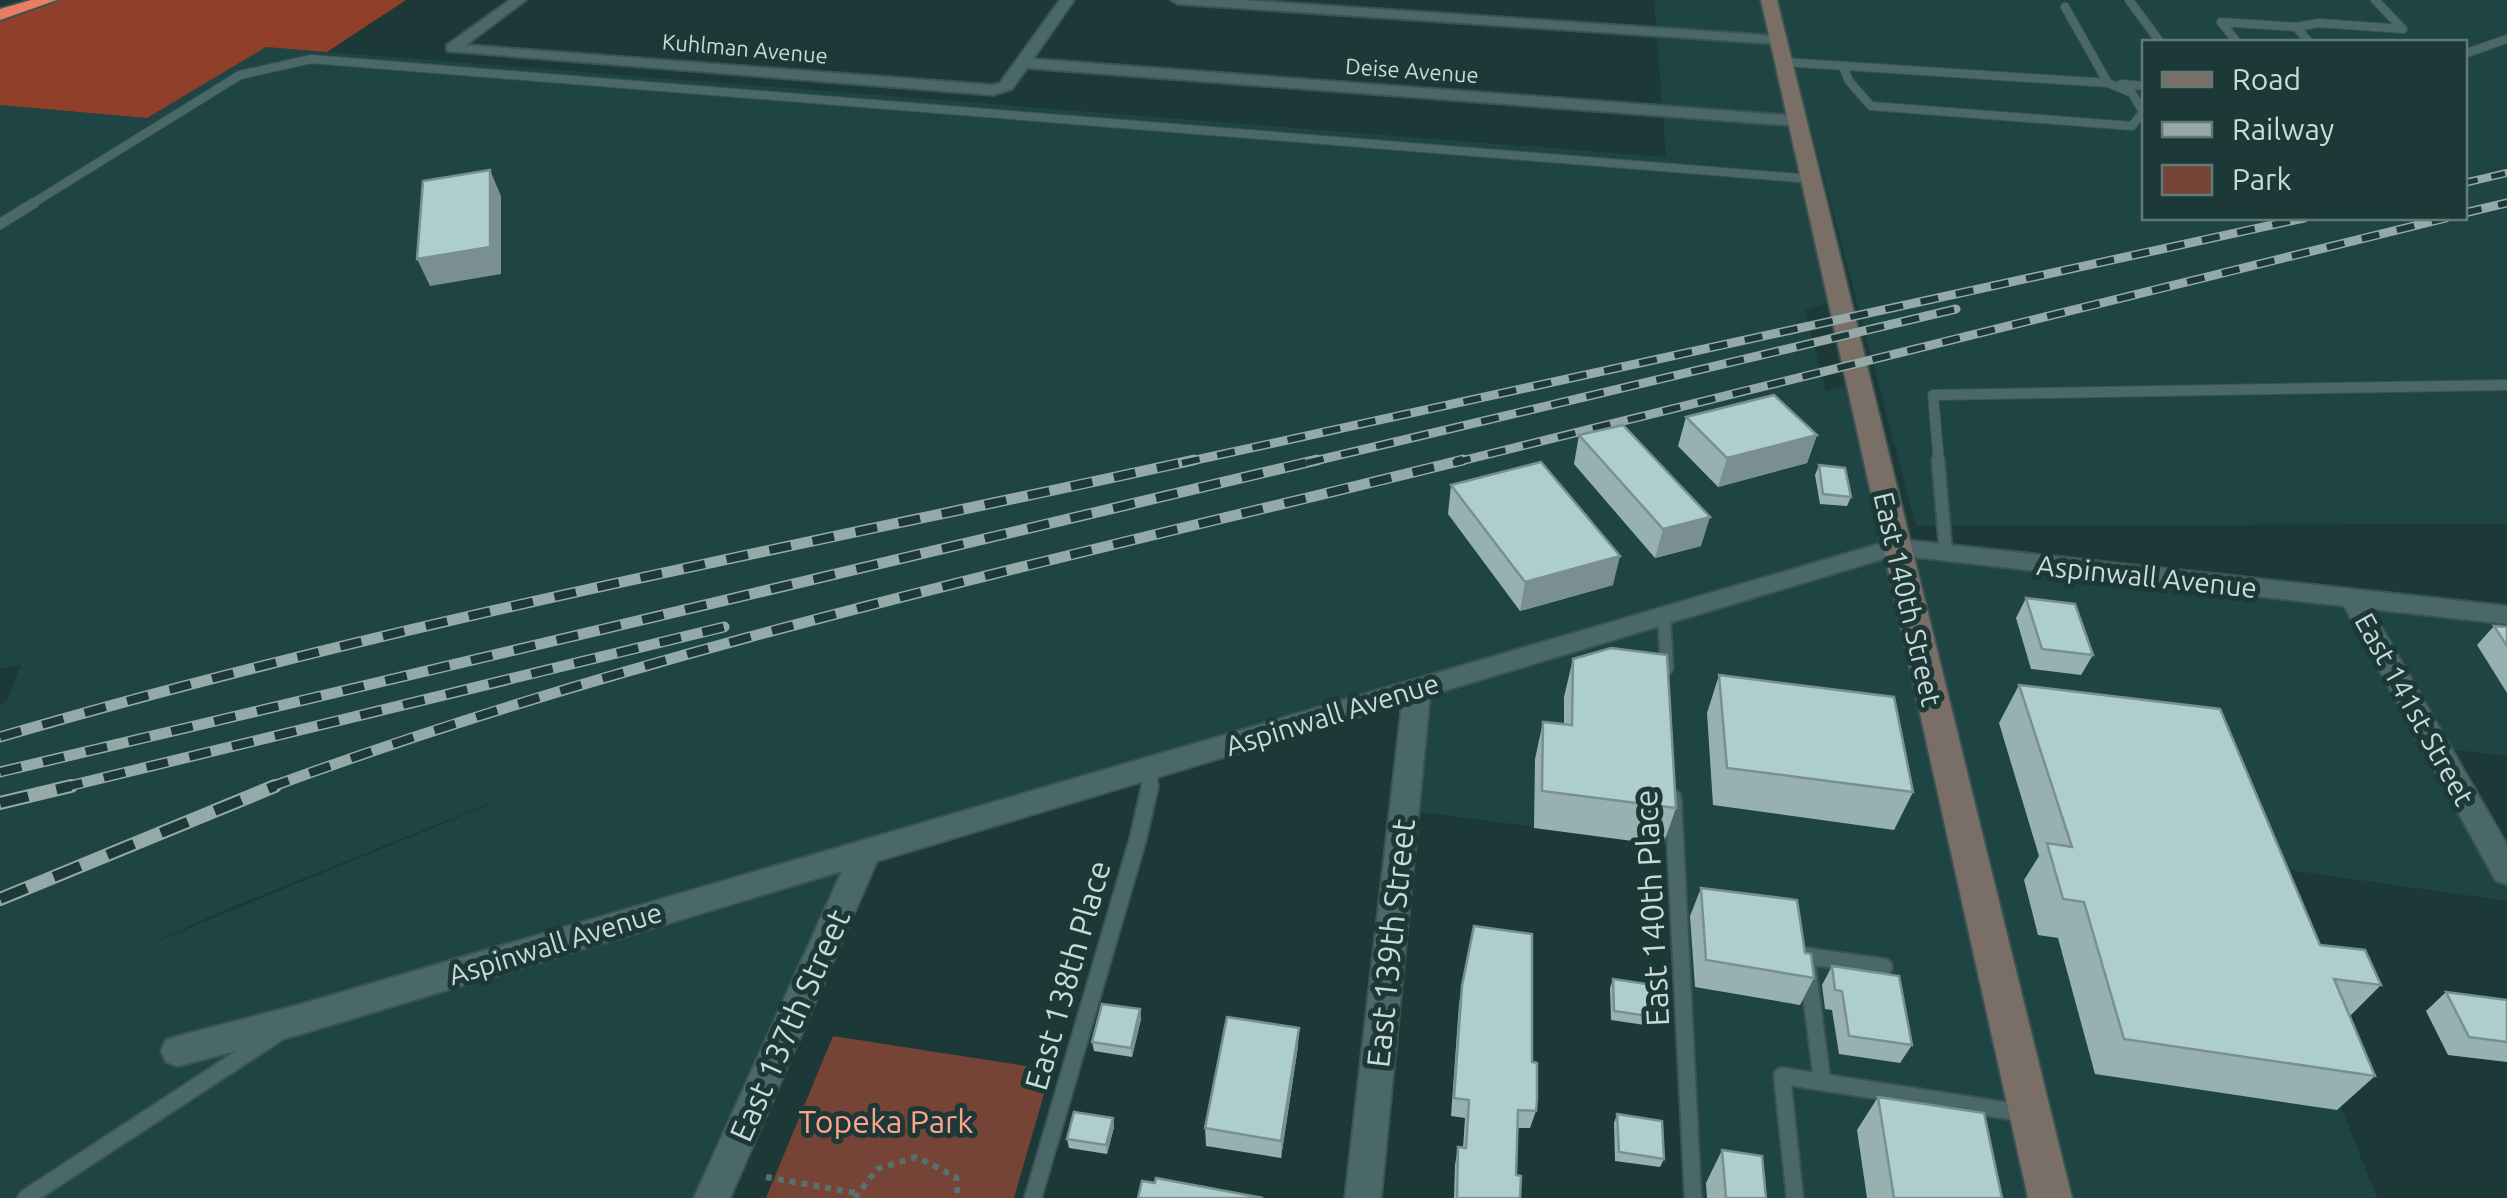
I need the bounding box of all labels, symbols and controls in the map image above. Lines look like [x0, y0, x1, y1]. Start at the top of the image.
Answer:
street label: Kuhlman Avenue [661, 28, 829, 68]
legend [2142, 40, 2467, 220]
street label: Deise Avenue [1344, 53, 1480, 87]
text: Road [2232, 62, 2301, 96]
text: Railway [2232, 112, 2334, 146]
text: Park [2232, 162, 2292, 196]
street label: East 140th Street [1868, 489, 1948, 709]
street label: Aspinwall Avenue [2035, 549, 2259, 603]
street label: East 141st Street [2349, 608, 2481, 810]
street label: Aspinwall Avenue [1222, 667, 1442, 761]
street label: East 140th Place [1627, 789, 1675, 1027]
street label: East 139th Street [1359, 816, 1421, 1069]
street label: East 138th Place [1017, 856, 1117, 1094]
street label: Aspinwall Avenue [445, 896, 665, 990]
street label: East 137th Street [722, 903, 856, 1146]
park label: Topeka Park [799, 1103, 973, 1139]

